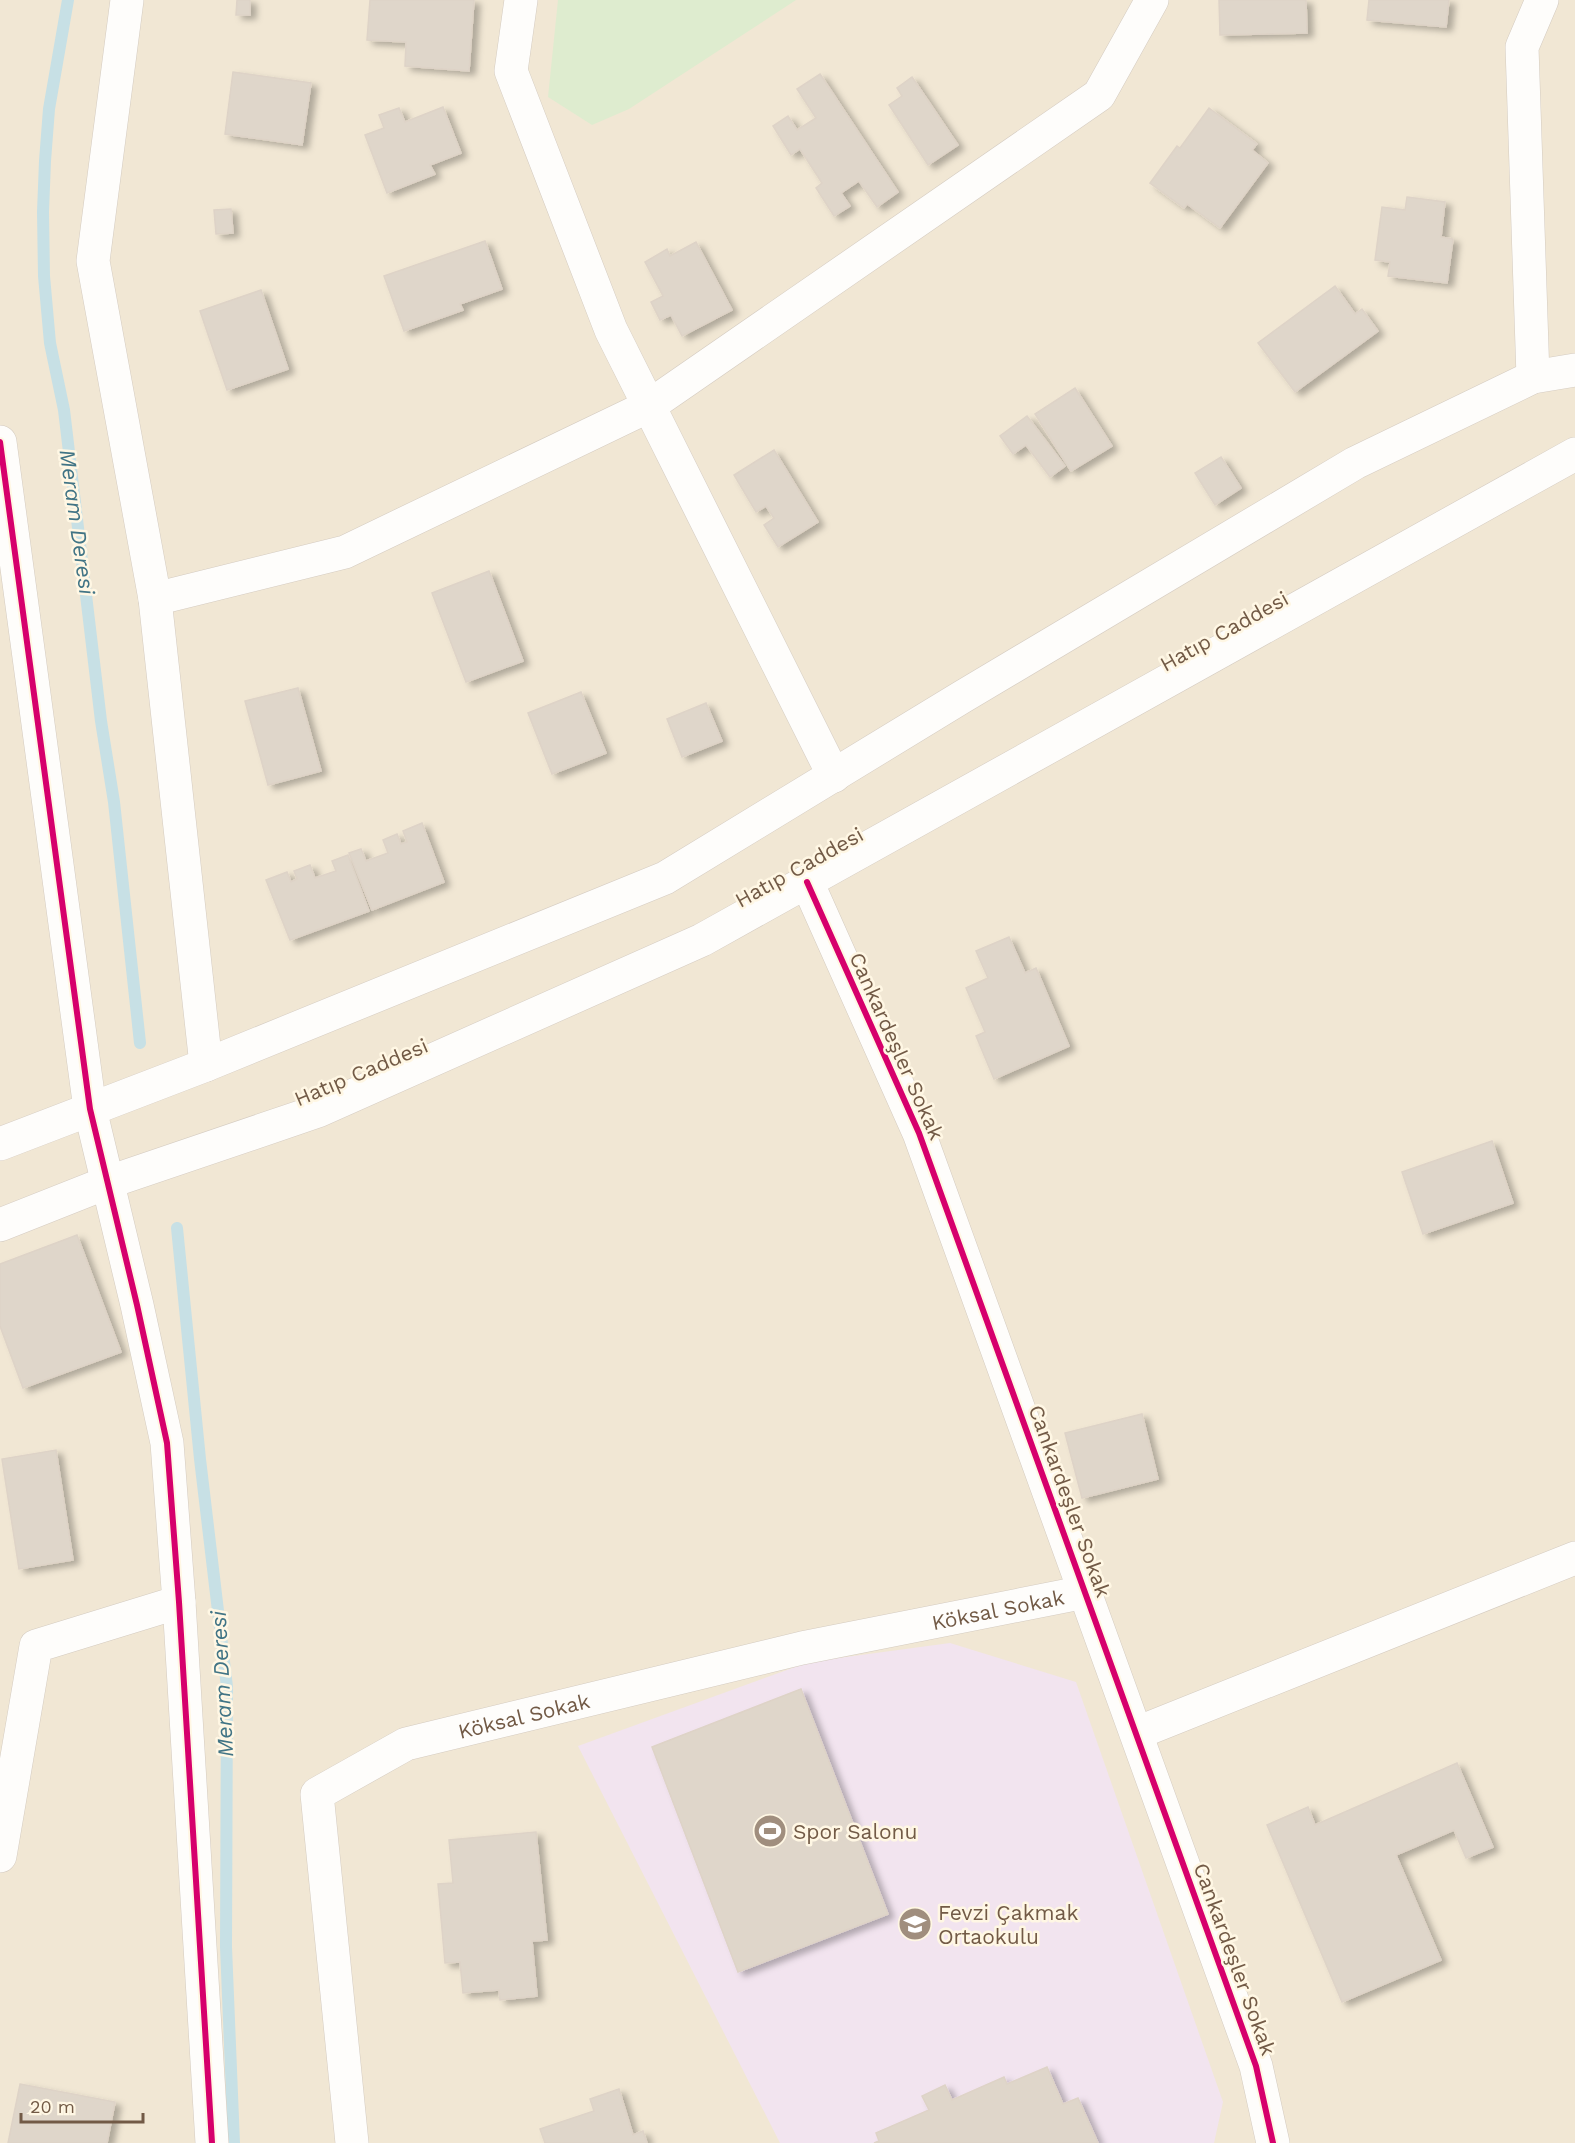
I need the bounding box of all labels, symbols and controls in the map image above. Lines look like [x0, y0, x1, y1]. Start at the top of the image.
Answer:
water label: Meram Deresi [54, 448, 100, 597]
street label: Hatıp Caddesi [1155, 585, 1293, 677]
street label: Hatıp Caddesi [730, 821, 868, 913]
street label: Cankardeşler Sokak [844, 948, 950, 1144]
street label: Hatıp Caddesi [290, 1033, 432, 1111]
street label: Cankardeşler Sokak [1024, 1401, 1116, 1601]
street label: Köksal Sokak [929, 1584, 1066, 1635]
water label: Meram Deresi [206, 1609, 238, 1758]
street label: Köksal Sokak [455, 1687, 592, 1743]
sports icon: Spor Salonu [752, 1813, 788, 1849]
place label: Spor Salonu [793, 1819, 918, 1844]
street label: Cankardeşler Sokak [1189, 1859, 1281, 2059]
place label: Fevzi Çakmak Ortaokulu [938, 1900, 1078, 1949]
school or university icon: Fevzi Çakmak Ortaokulu [897, 1906, 933, 1942]
scale bar [21, 2086, 142, 2124]
text: 20 m [30, 2096, 75, 2117]

